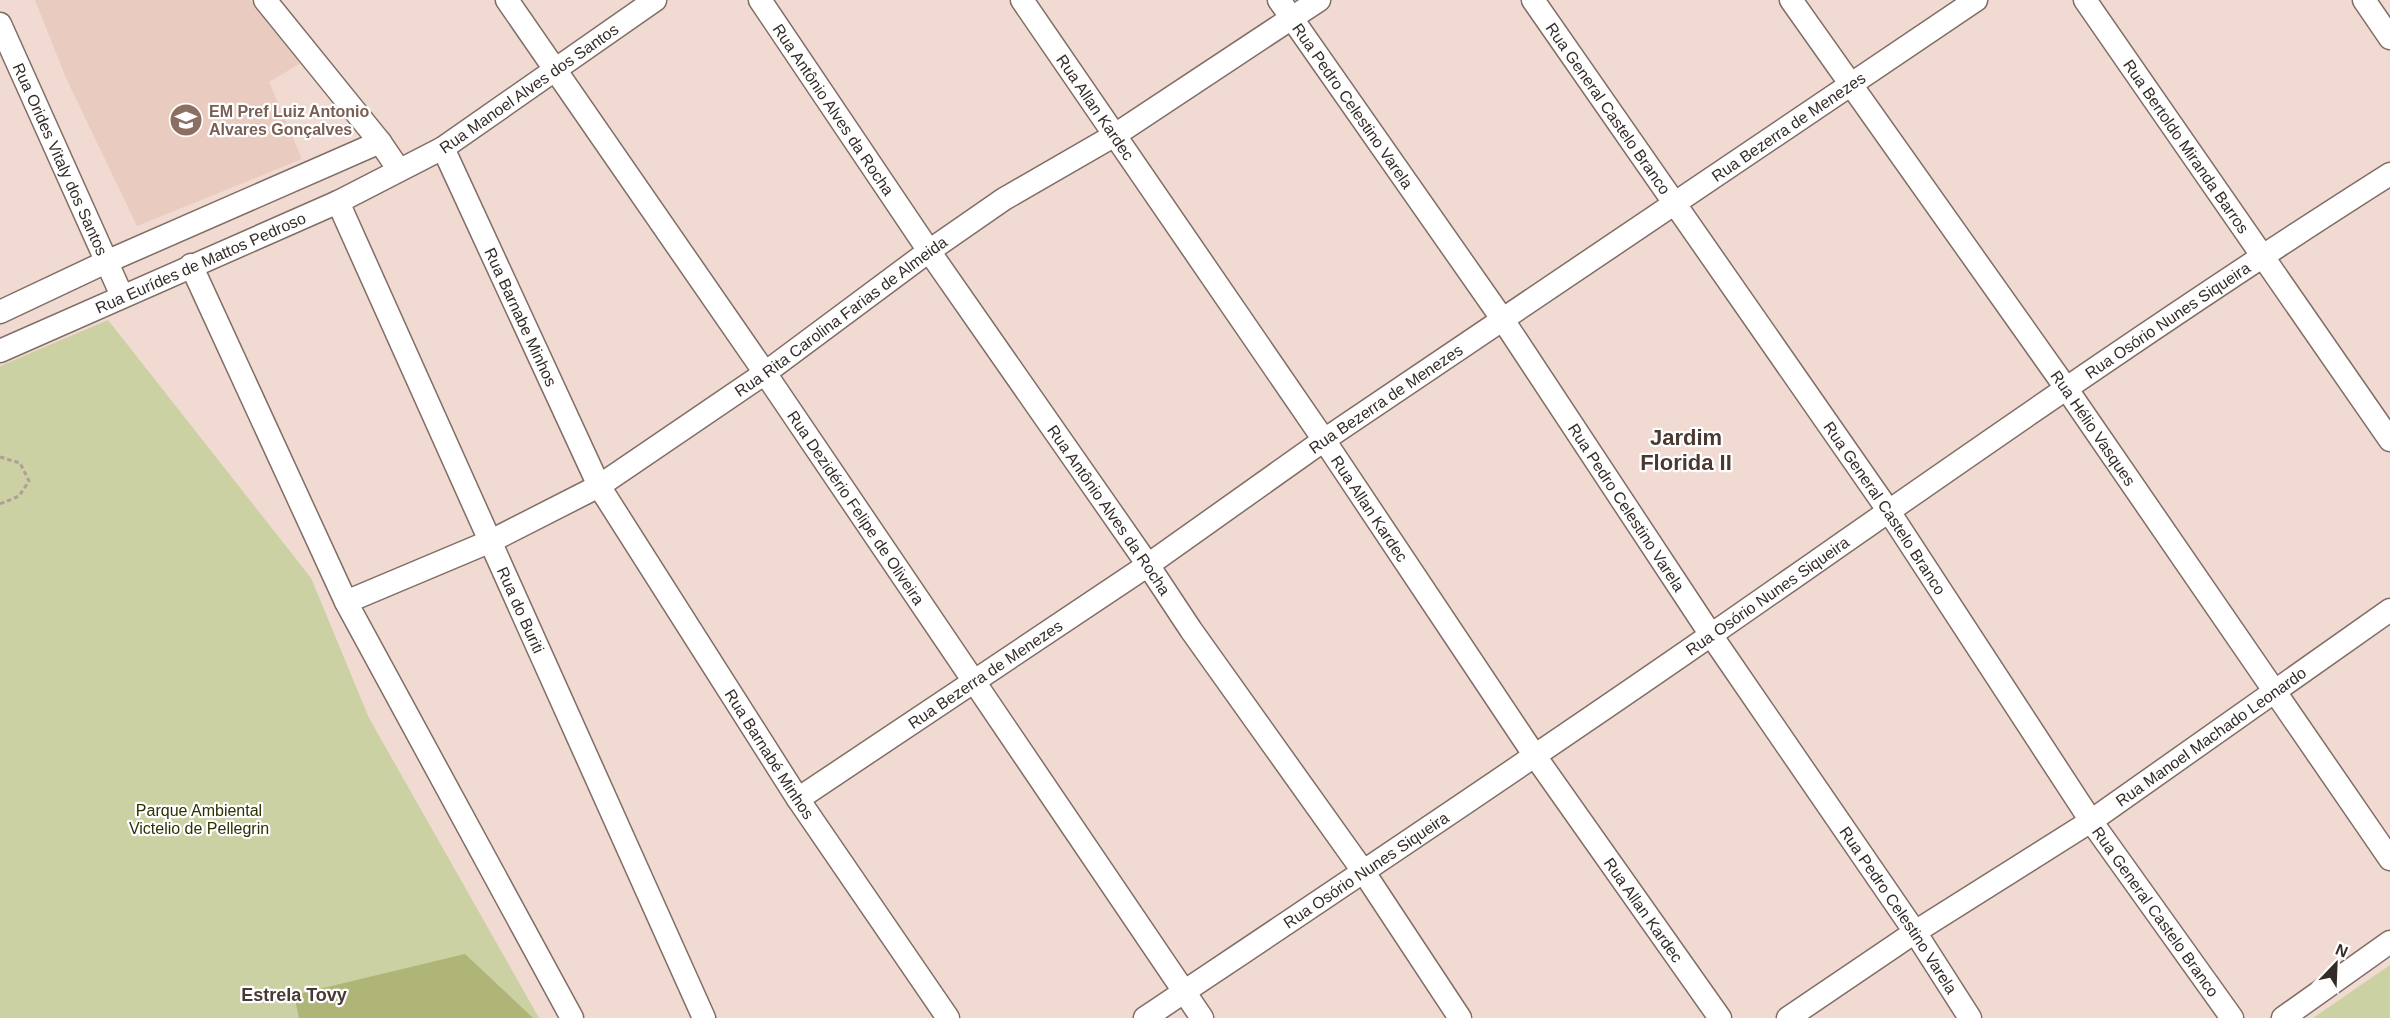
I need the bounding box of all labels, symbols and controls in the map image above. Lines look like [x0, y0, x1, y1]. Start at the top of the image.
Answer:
street label: Rua General Castelo Branco [1543, 19, 1674, 197]
street label: Rua Manoel Alves dos Santos [436, 20, 621, 156]
street label: Rua Pedro Celestino Varela [1289, 20, 1417, 191]
street label: Rua Antônio Alves da Rocha [770, 21, 898, 198]
street label: Rua Allan Kardec [1054, 51, 1138, 163]
street label: Rua Bertoldo Miranda Barros [2120, 56, 2252, 236]
street label: Rua Orides Vitaly dos Santos [10, 60, 111, 258]
street label: Rua Bezerra de Menezes [1708, 69, 1868, 185]
school or university icon: EM Pref Luiz Antonio Alvares Gonçalves [168, 102, 204, 138]
place label: EM Pref Luiz Antonio Alvares Gonçalves [209, 103, 370, 138]
street label: Rua Eurídes de Mattos Pedroso [93, 209, 308, 316]
street label: Rua Rita Carolina Farias de Almeida [731, 233, 950, 400]
street label: Rua Barnabe Minhos [482, 245, 560, 389]
street label: Rua Osório Nunes Siqueira [2082, 259, 2253, 381]
street label: Rua Bezerra de Menezes [1305, 341, 1465, 457]
street label: Rua Hélio Vasques [2048, 367, 2139, 489]
street label: Rua Dezidério Felipe de Oliveira [784, 407, 928, 608]
street label: Rua General Castelo Branco [1821, 418, 1949, 598]
street label: Rua Pedro Celestino Varela [1565, 420, 1688, 594]
street label: Rua Antônio Alves da Rocha [1044, 422, 1174, 598]
district label: Jardim Florida II [1640, 425, 1732, 475]
street label: Rua Allan Kardec [1328, 452, 1411, 565]
street label: Rua Osório Nunes Siqueira [1682, 533, 1852, 658]
street label: Rua do Buriti [494, 564, 548, 656]
street label: Rua Bezerra de Menezes [905, 616, 1065, 731]
street label: Rua Manoel Machado Leonardo [2112, 664, 2309, 809]
street label: Rua Barnabé Minhos [722, 686, 817, 822]
park label: Parque Ambiental Victelio de Pellegrin [129, 802, 269, 837]
street label: Rua Osório Nunes Siqueira [1280, 808, 1452, 931]
street label: Rua Pedro Celestino Varela [1837, 823, 1961, 997]
street label: Rua General Castelo Branco [2089, 823, 2222, 1000]
street label: Rua Allan Kardec [1601, 854, 1686, 965]
north arrow [2306, 934, 2366, 994]
text: N [2333, 941, 2350, 961]
district label: Estrela Tovy [241, 985, 347, 1005]

